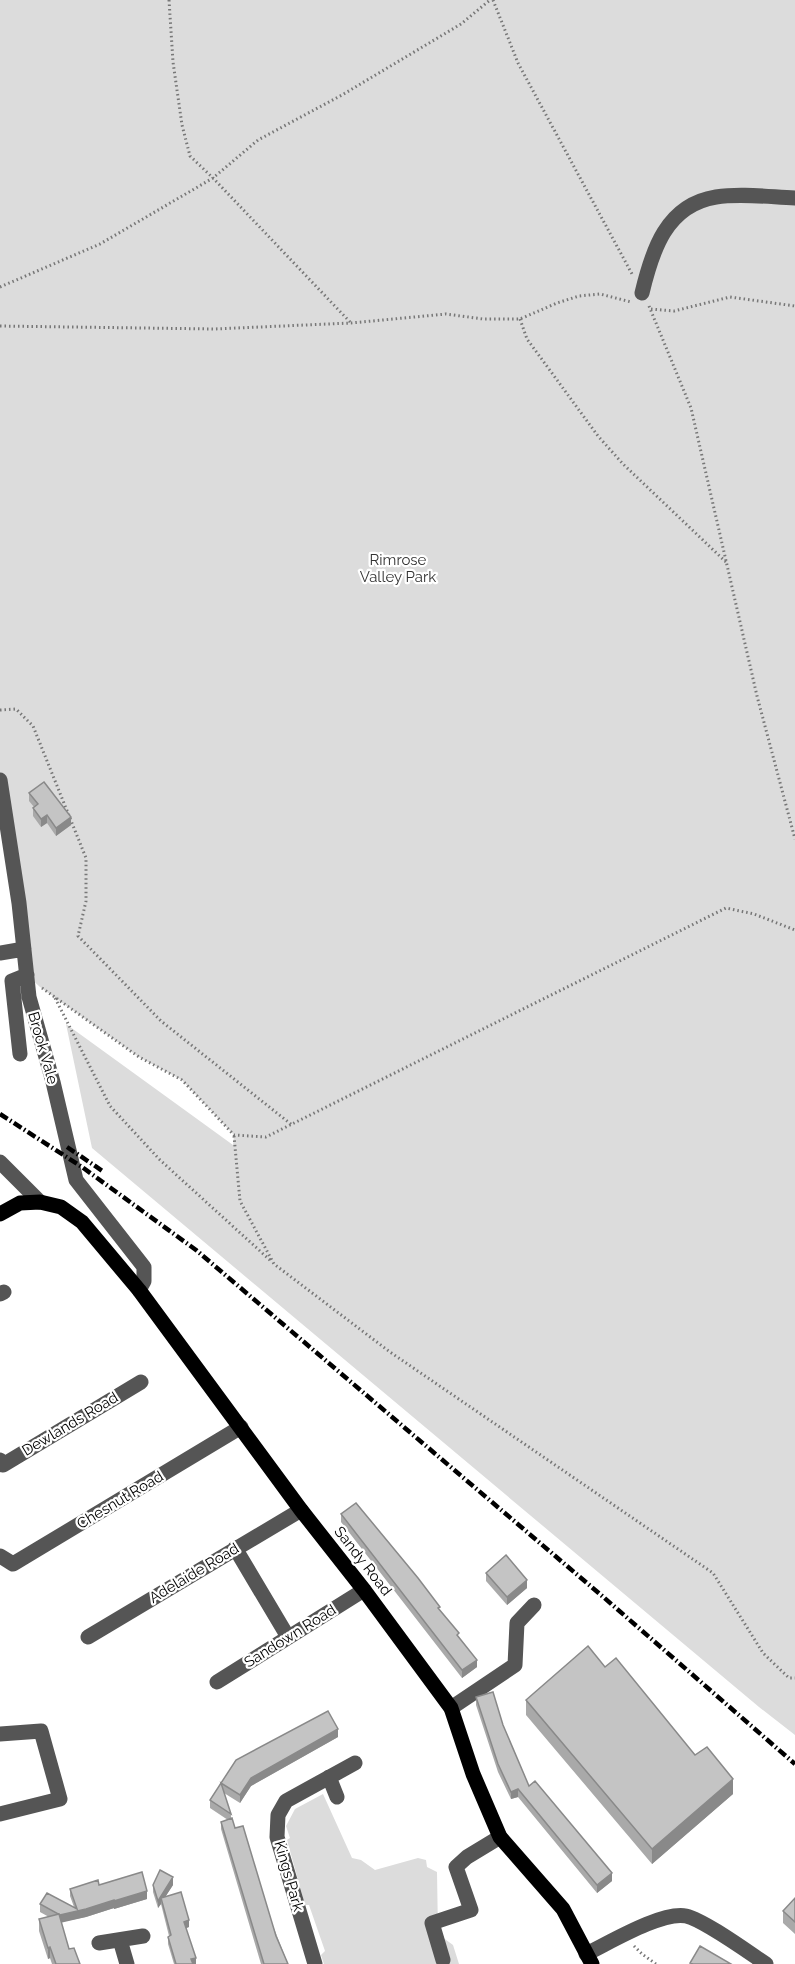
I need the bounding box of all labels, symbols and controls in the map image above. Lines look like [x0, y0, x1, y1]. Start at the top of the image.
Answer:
park label: Rimrose Valley Park [360, 551, 436, 586]
street label: Brook Vale [24, 1010, 62, 1087]
street label: Dewlands Road [19, 1388, 121, 1460]
street label: Chesnut Road [74, 1467, 166, 1533]
street label: Sandy Road [330, 1523, 396, 1599]
street label: Adelaide Road [146, 1539, 242, 1607]
street label: Sandown Road [241, 1601, 339, 1671]
street label: Kings Park [270, 1839, 308, 1913]

